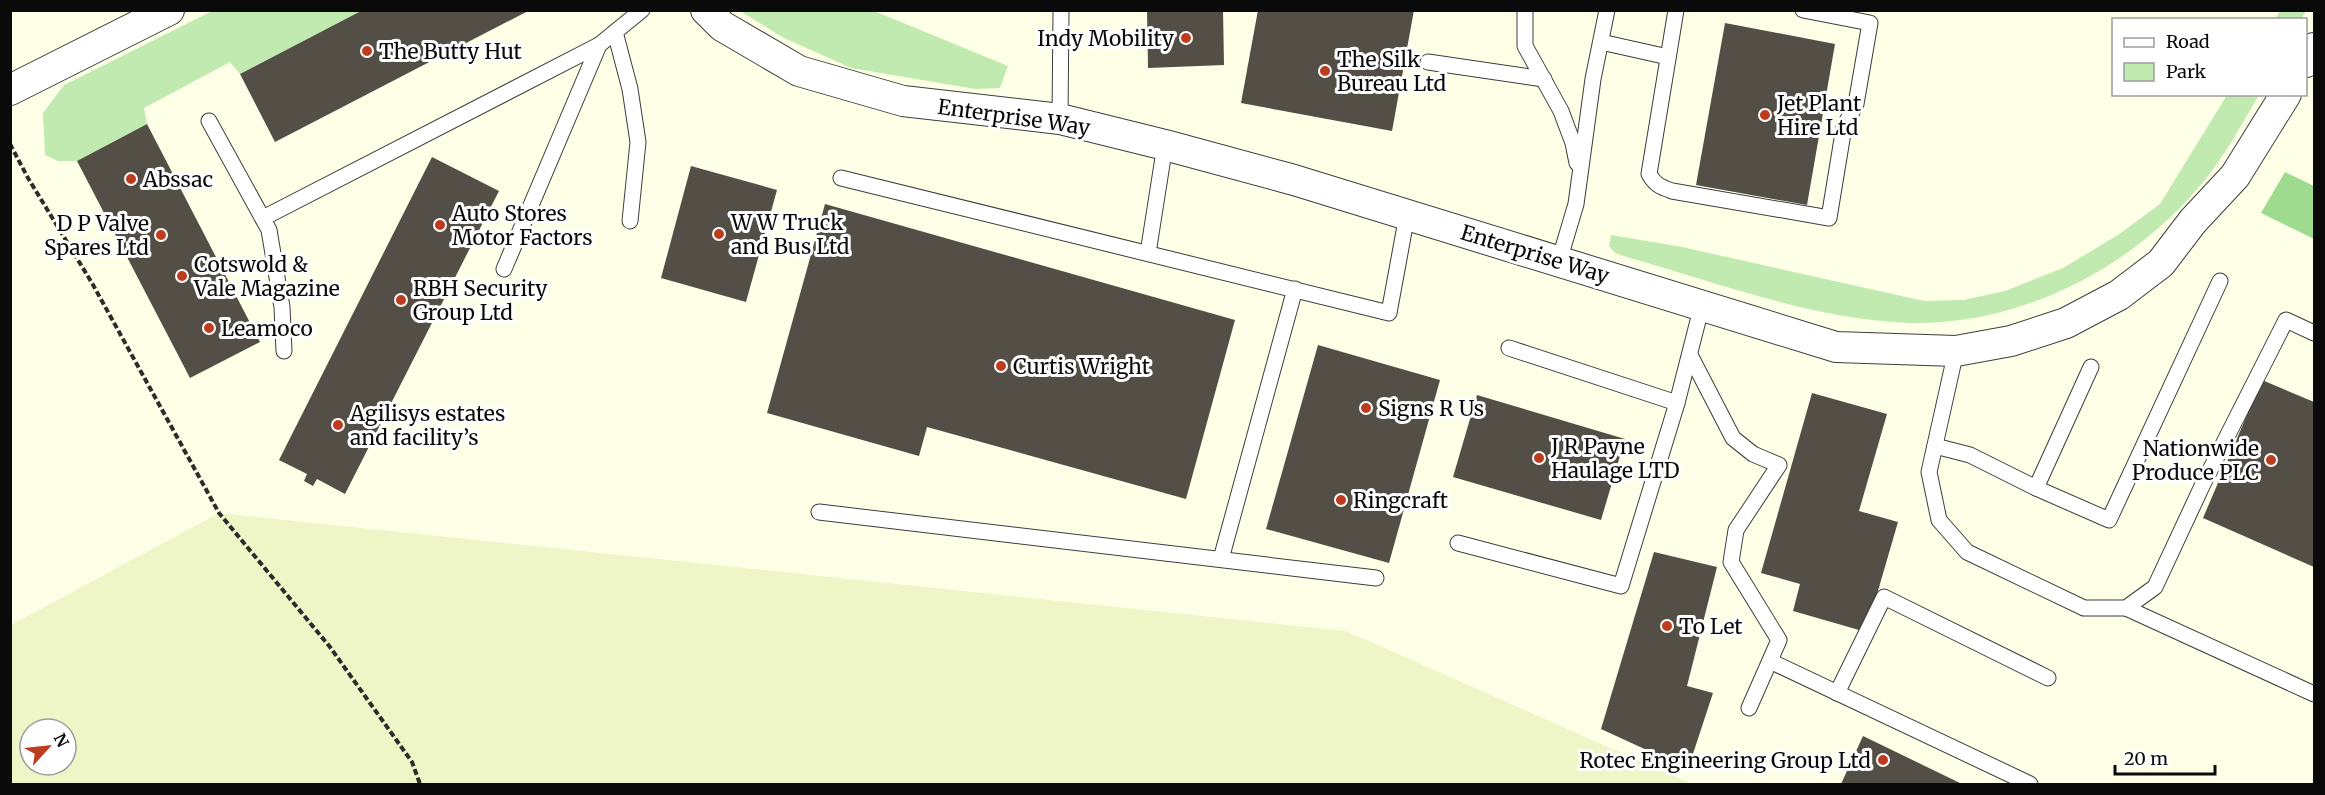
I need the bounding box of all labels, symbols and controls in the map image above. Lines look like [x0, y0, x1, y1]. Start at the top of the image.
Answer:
legend [2112, 18, 2307, 96]
place label: Indy Mobility [1037, 25, 1175, 52]
text: Road [2166, 30, 2210, 53]
marker: Indy Mobility [1179, 31, 1193, 45]
place label: The Butty Hut [379, 38, 522, 65]
marker: The Butty Hut [360, 44, 374, 58]
place label: The Silk Bureau Ltd [1337, 46, 1447, 97]
text: Park [2166, 60, 2207, 83]
marker: The Silk Bureau Ltd [1318, 64, 1332, 78]
place label: Jet Plant Hire Ltd [1776, 90, 1861, 141]
street label: Enterprise Way [936, 93, 1093, 141]
marker: Jet Plant Hire Ltd [1758, 108, 1772, 122]
place label: Abssac [142, 166, 213, 193]
marker: Abssac [124, 172, 138, 186]
place label: Auto Stores Motor Factors [451, 200, 593, 251]
place label: W W Truck and Bus Ltd [730, 209, 850, 260]
place label: D P Valve Spares Ltd [44, 210, 149, 261]
marker: Auto Stores Motor Factors [433, 218, 447, 232]
street label: Enterprise Way [1458, 219, 1613, 290]
marker: W W Truck and Bus Ltd [712, 227, 726, 241]
marker: D P Valve Spares Ltd [154, 228, 168, 242]
place label: Cotswold & Vale Magazine [193, 251, 340, 302]
marker: Cotswold & Vale Magazine [175, 269, 189, 283]
place label: RBH Security Group Ltd [413, 275, 548, 326]
marker: RBH Security Group Ltd [394, 293, 408, 307]
place label: Leamoco [221, 315, 313, 342]
marker: Leamoco [202, 321, 216, 335]
place label: Curtis Wright [1013, 353, 1150, 380]
marker: Curtis Wright [994, 359, 1008, 373]
place label: Signs R Us [1378, 395, 1484, 422]
place label: Agilisys estates and facility’s [349, 400, 505, 451]
marker: Signs R Us [1359, 401, 1373, 415]
marker: Agilisys estates and facility’s [331, 418, 345, 432]
place label: J R Payne Haulage LTD [1550, 433, 1680, 484]
place label: Nationwide Produce PLC [2132, 435, 2259, 486]
marker: J R Payne Haulage LTD [1532, 451, 1546, 465]
marker: Nationwide Produce PLC [2264, 453, 2278, 467]
place label: Ringcraft [1353, 487, 1448, 514]
marker: Ringcraft [1334, 493, 1348, 507]
place label: To Let [1679, 613, 1743, 640]
marker: To Let [1660, 619, 1674, 633]
north arrow [18, 717, 78, 777]
text: N [50, 730, 73, 751]
scale bar [2115, 738, 2216, 776]
place label: Rotec Engineering Group Ltd [1579, 747, 1871, 774]
text: 20 m [2124, 747, 2168, 770]
marker: Rotec Engineering Group Ltd [1876, 753, 1890, 767]

